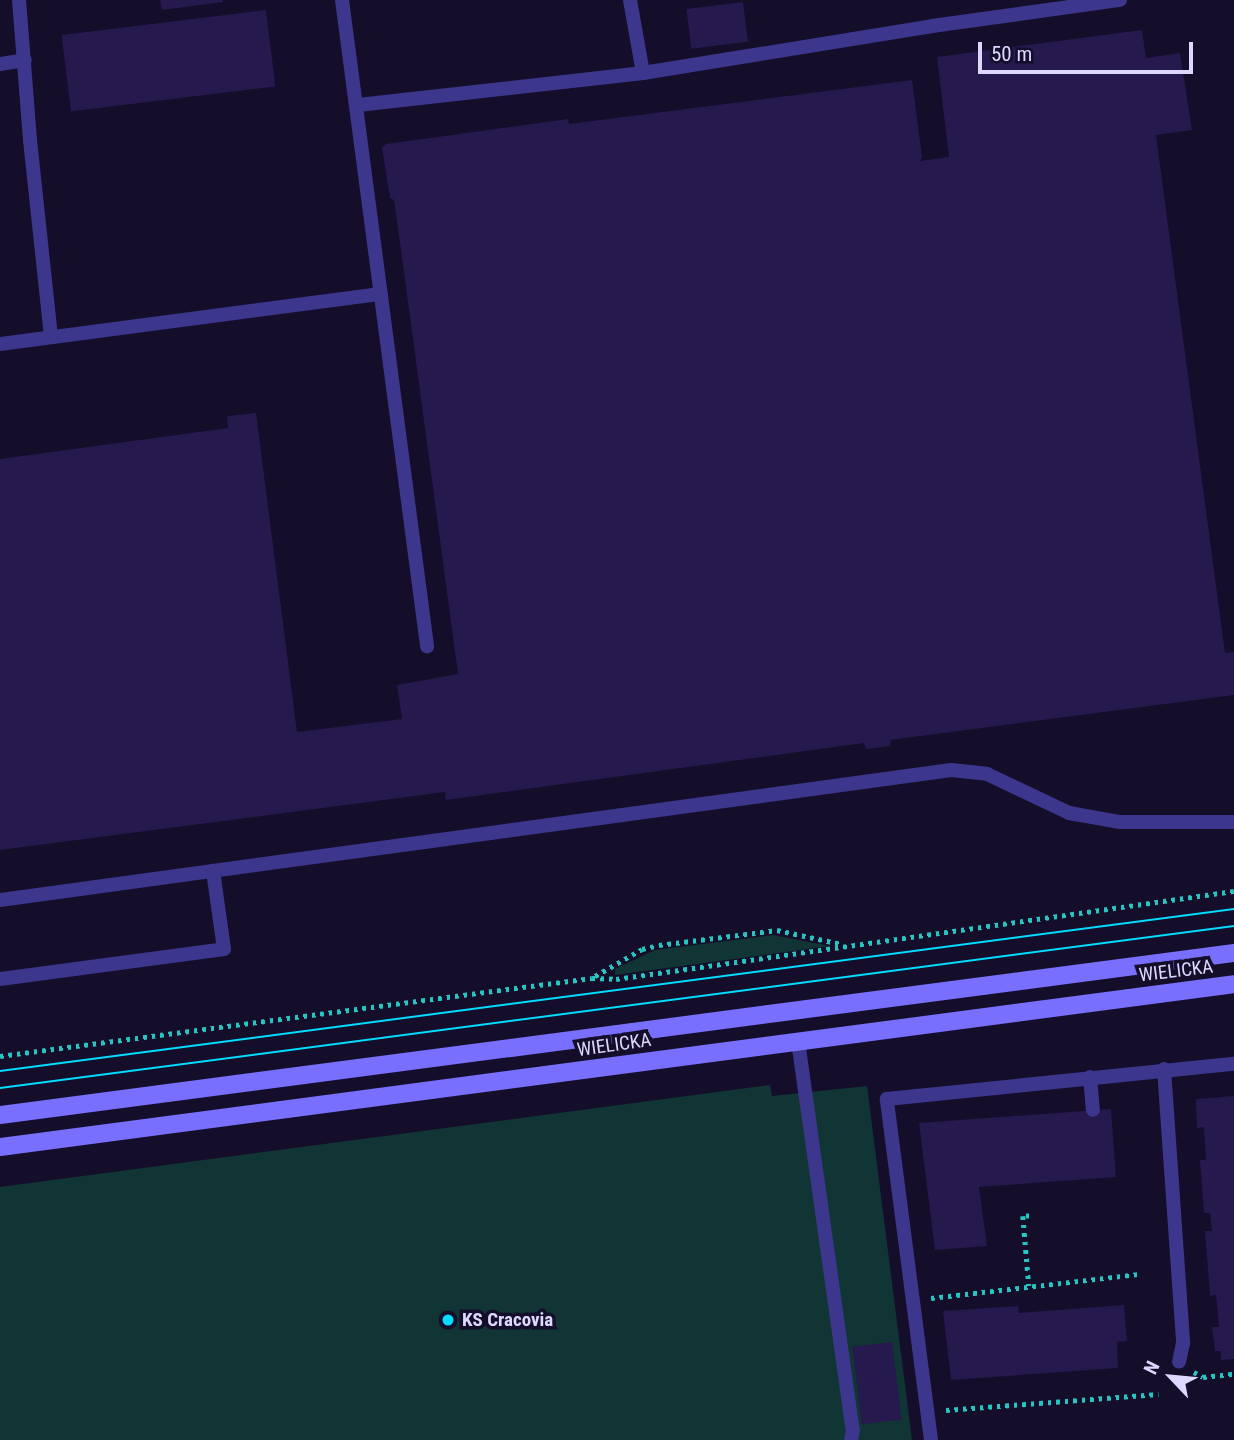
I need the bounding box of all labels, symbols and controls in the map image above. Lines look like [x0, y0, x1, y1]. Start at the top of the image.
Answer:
scale bar [982, 28, 1197, 72]
text: 50 m [991, 42, 1032, 66]
street label: WIELICKA [1138, 955, 1214, 987]
street label: WIELICKA [576, 1029, 652, 1061]
place label: KS Cracovia [462, 1309, 553, 1331]
marker: KS Cracovia [440, 1312, 456, 1328]
north arrow [1136, 1342, 1206, 1412]
text: N [1139, 1357, 1165, 1378]

